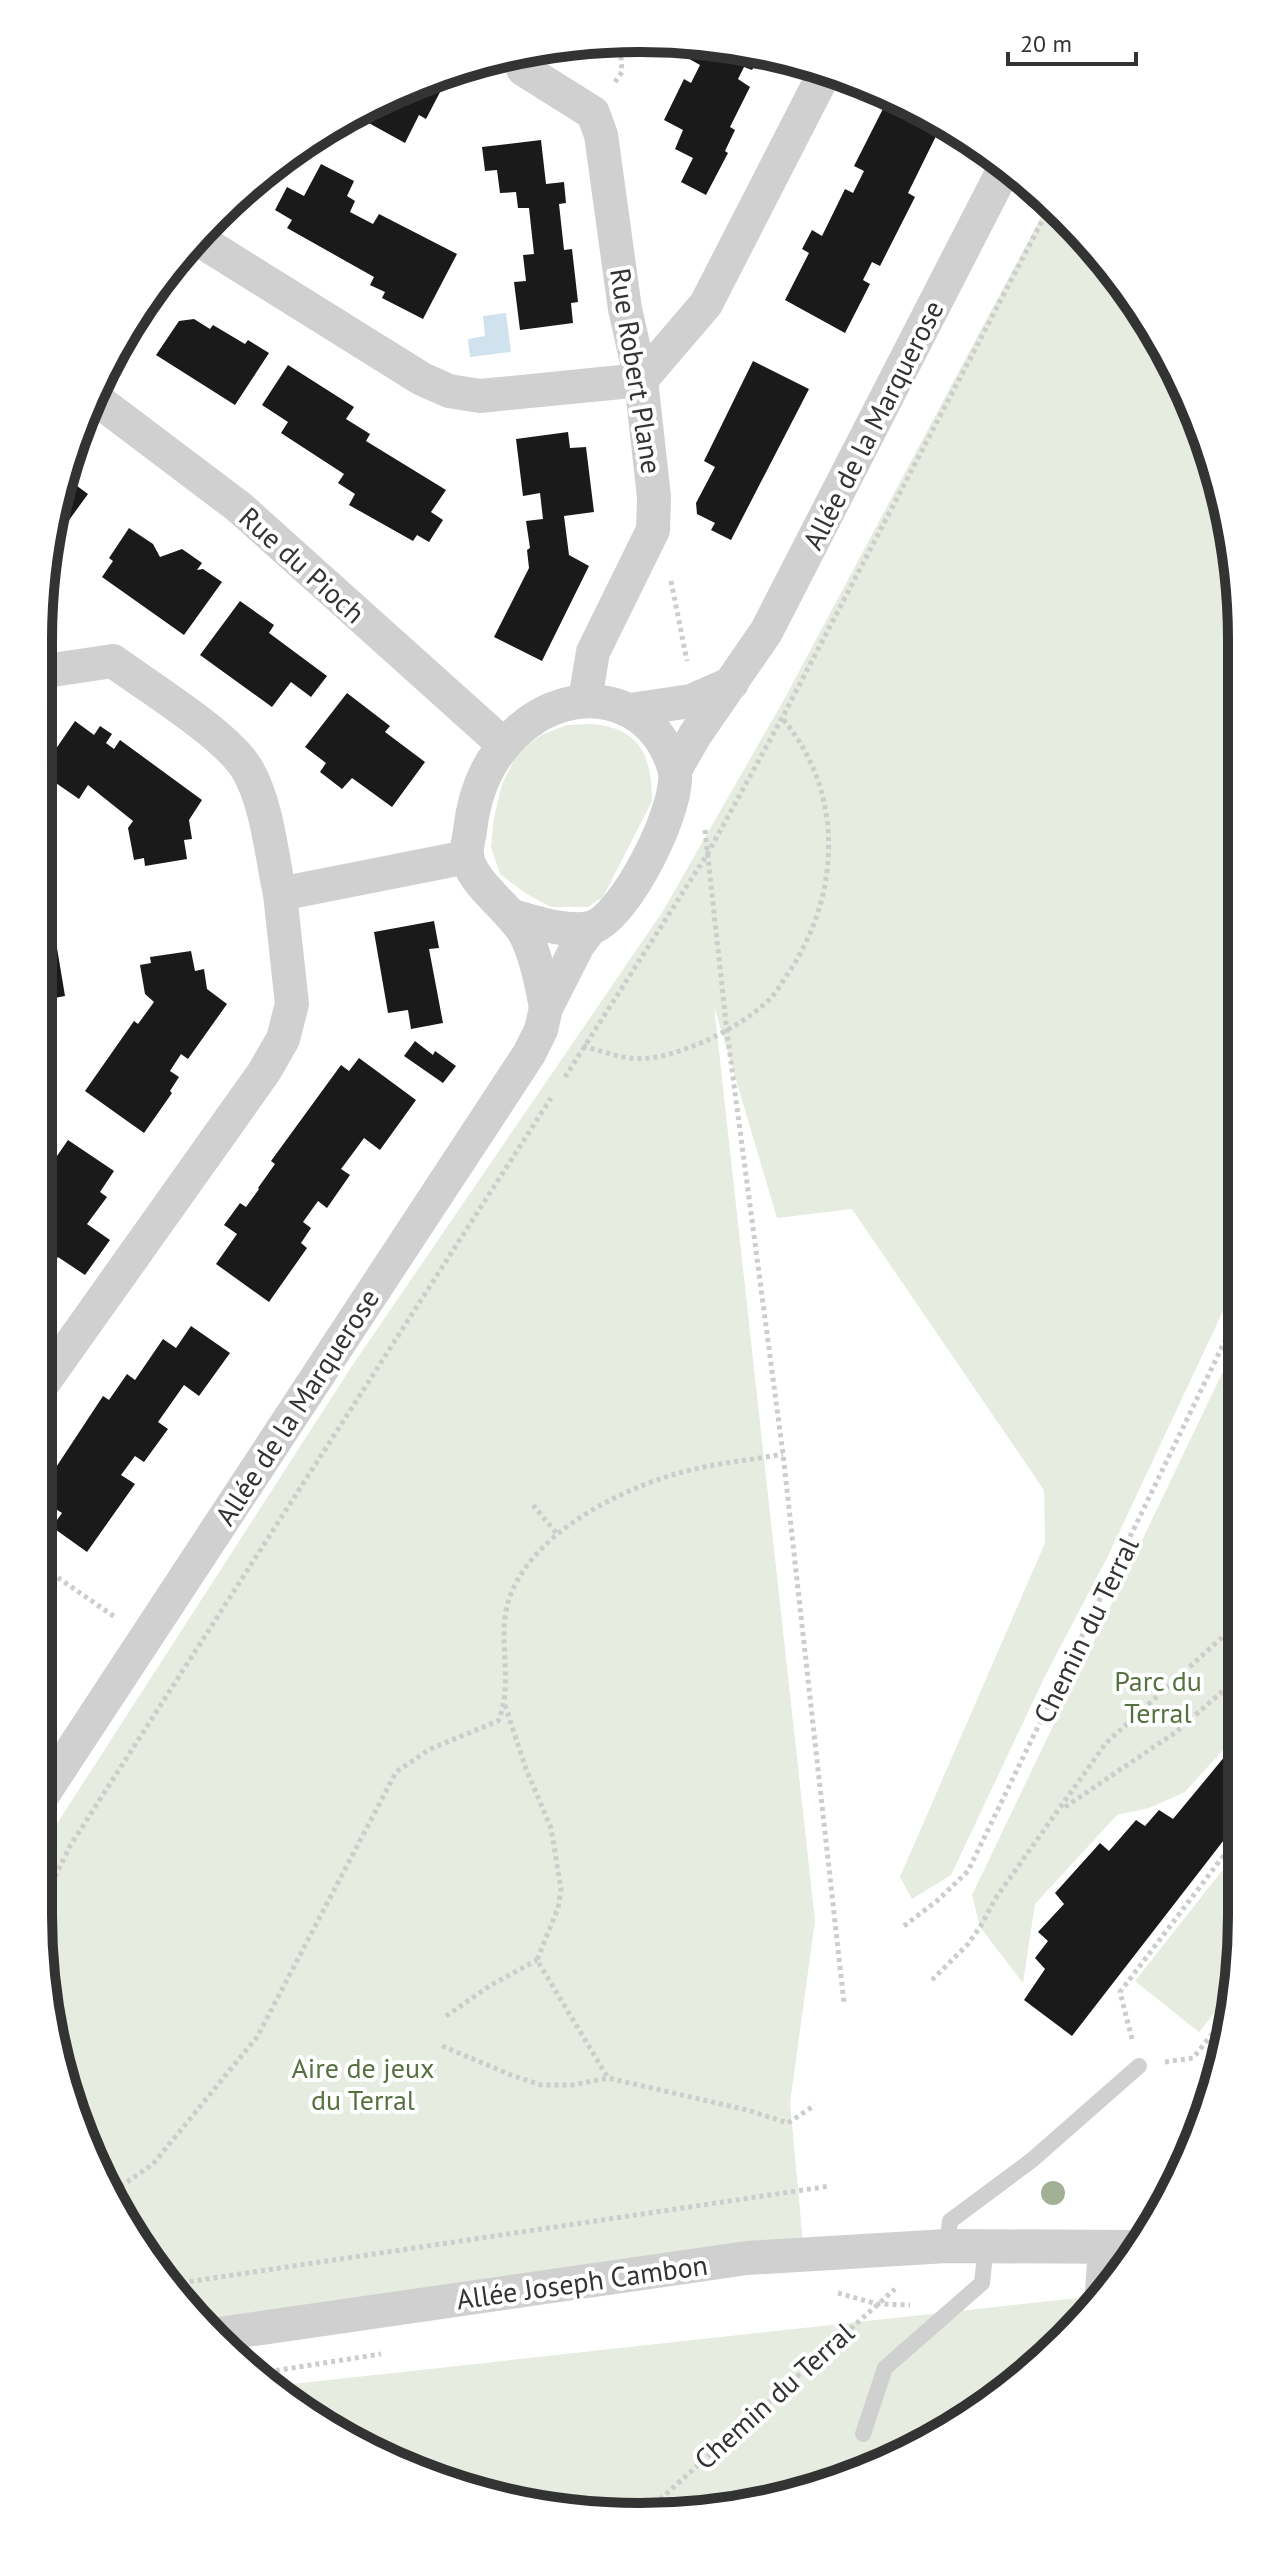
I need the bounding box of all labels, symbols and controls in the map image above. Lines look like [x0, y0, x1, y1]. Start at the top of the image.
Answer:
scale bar [1008, 16, 1136, 66]
text: 20 m [1020, 28, 1072, 59]
street label: Rue Robert Plane [602, 266, 671, 476]
street label: Allée de la Marquerose [794, 294, 951, 556]
street label: Rue du Pioch [232, 498, 373, 631]
street label: Allée de la Marquerose [206, 1281, 387, 1532]
street label: Chemin du Terral [1025, 1531, 1147, 1729]
park label: Parc du Terral [1114, 1662, 1202, 1731]
park label: Aire de jeux du Terral [291, 2049, 435, 2118]
street label: Allée Joseph Cambon [454, 2246, 710, 2317]
street label: Chemin du Terral [686, 2314, 861, 2477]

